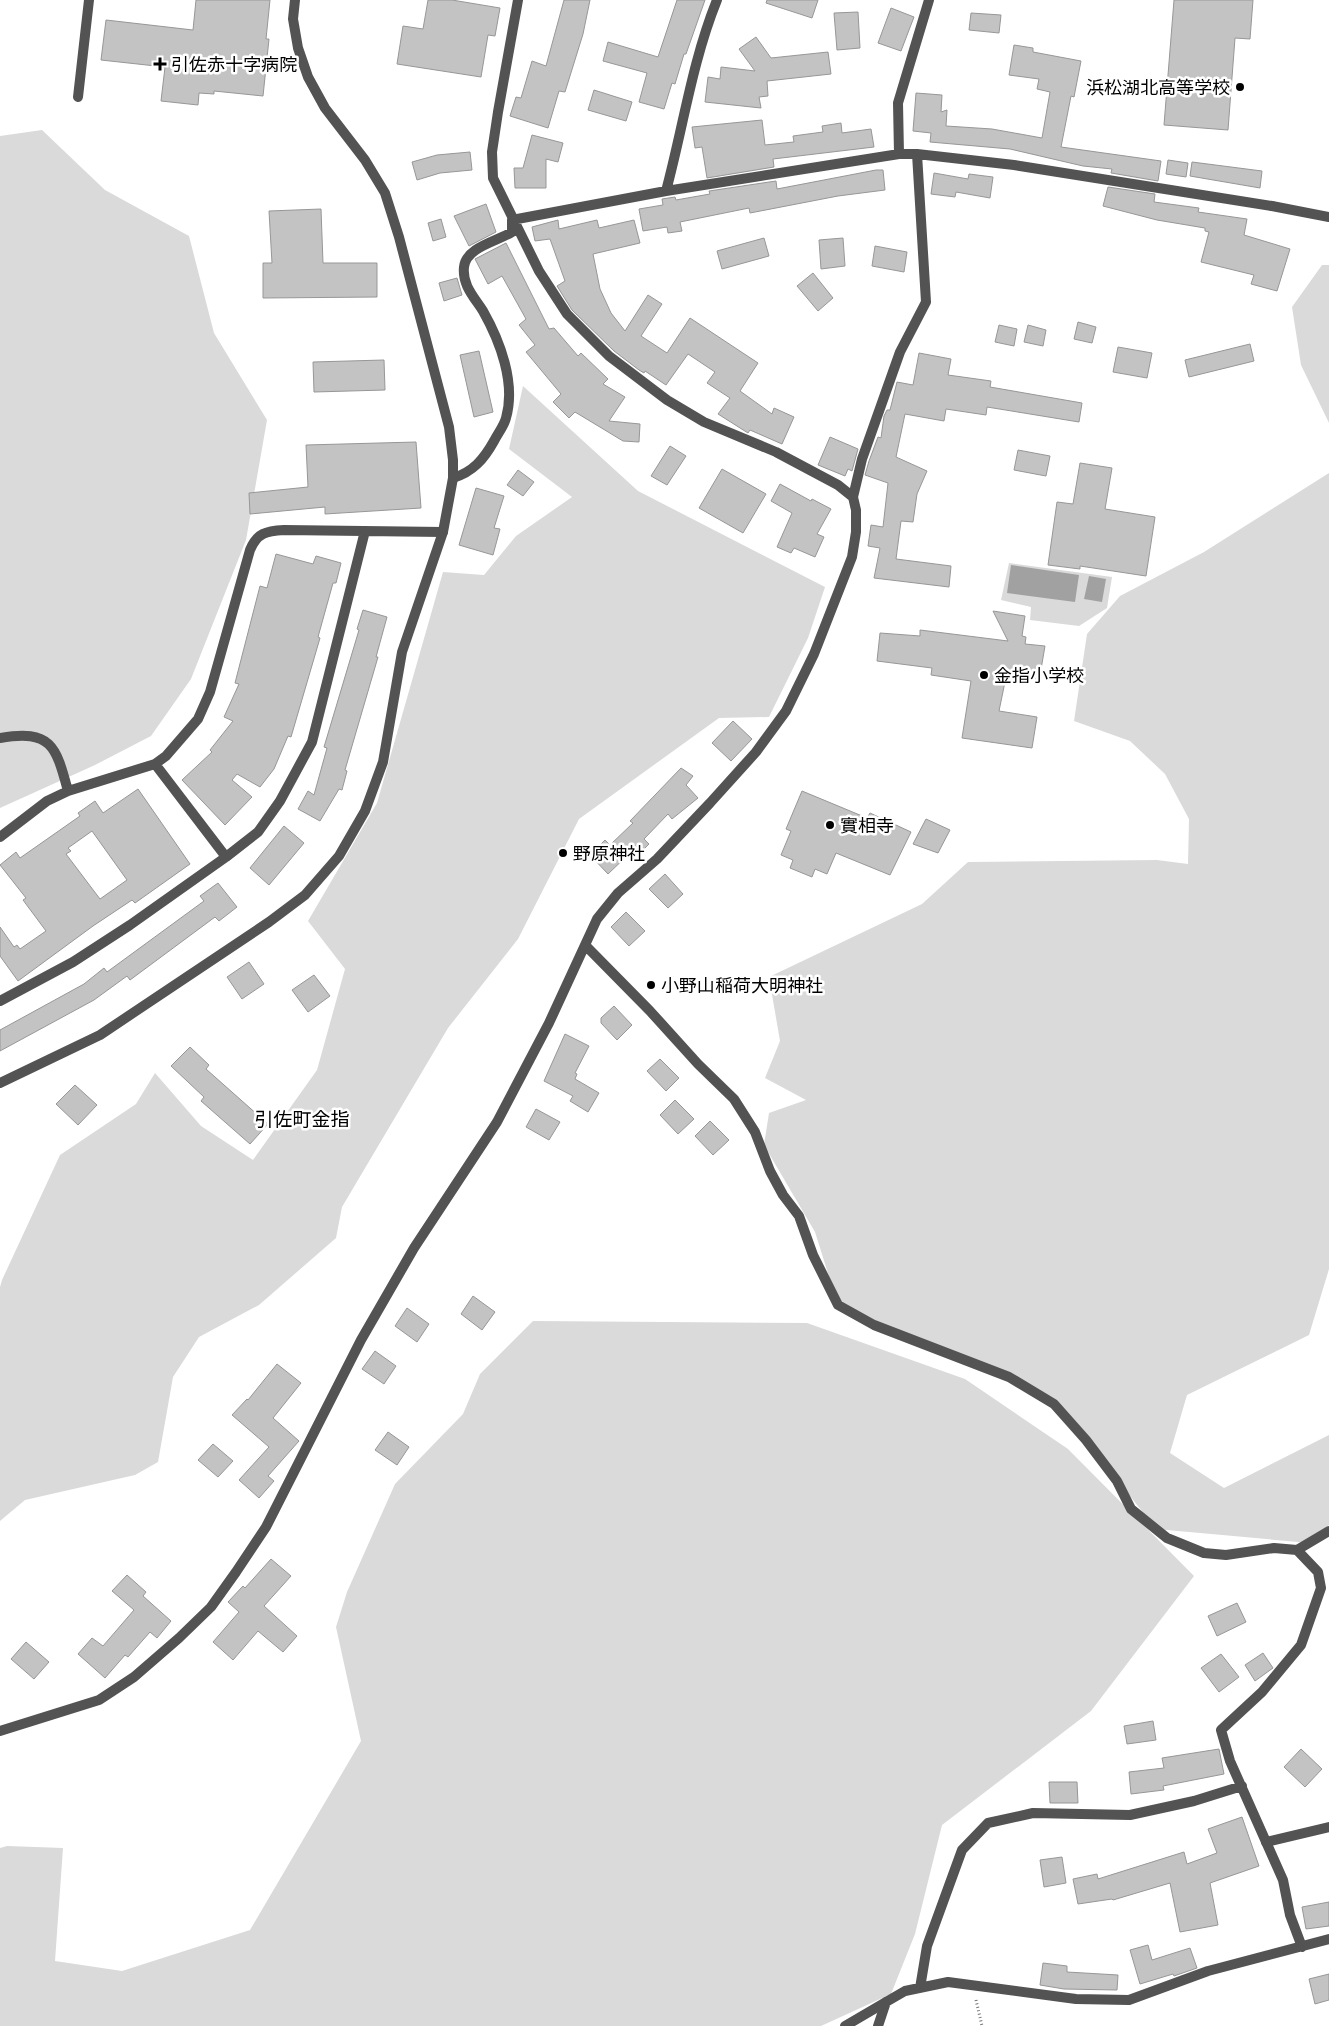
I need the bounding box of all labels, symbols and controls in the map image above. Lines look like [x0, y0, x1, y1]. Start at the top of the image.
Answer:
place label: 引佐赤十字病院 [171, 54, 297, 75]
marker: 引佐赤十字病院 [153, 57, 167, 71]
place label: 浜松湖北高等学校 [1086, 77, 1230, 98]
marker: 浜松湖北高等学校 [1234, 81, 1246, 93]
place label: 金指小学校 [994, 665, 1084, 686]
marker: 金指小学校 [978, 669, 990, 681]
place label: 實相寺 [840, 815, 894, 836]
marker: 實相寺 [824, 819, 836, 831]
place label: 野原神社 [573, 843, 645, 864]
marker: 野原神社 [557, 847, 569, 859]
place label: 小野山稲荷大明神社 [661, 975, 823, 996]
marker: 小野山稲荷大明神社 [645, 979, 657, 991]
district label: 引佐町金指 [254, 1108, 350, 1130]

